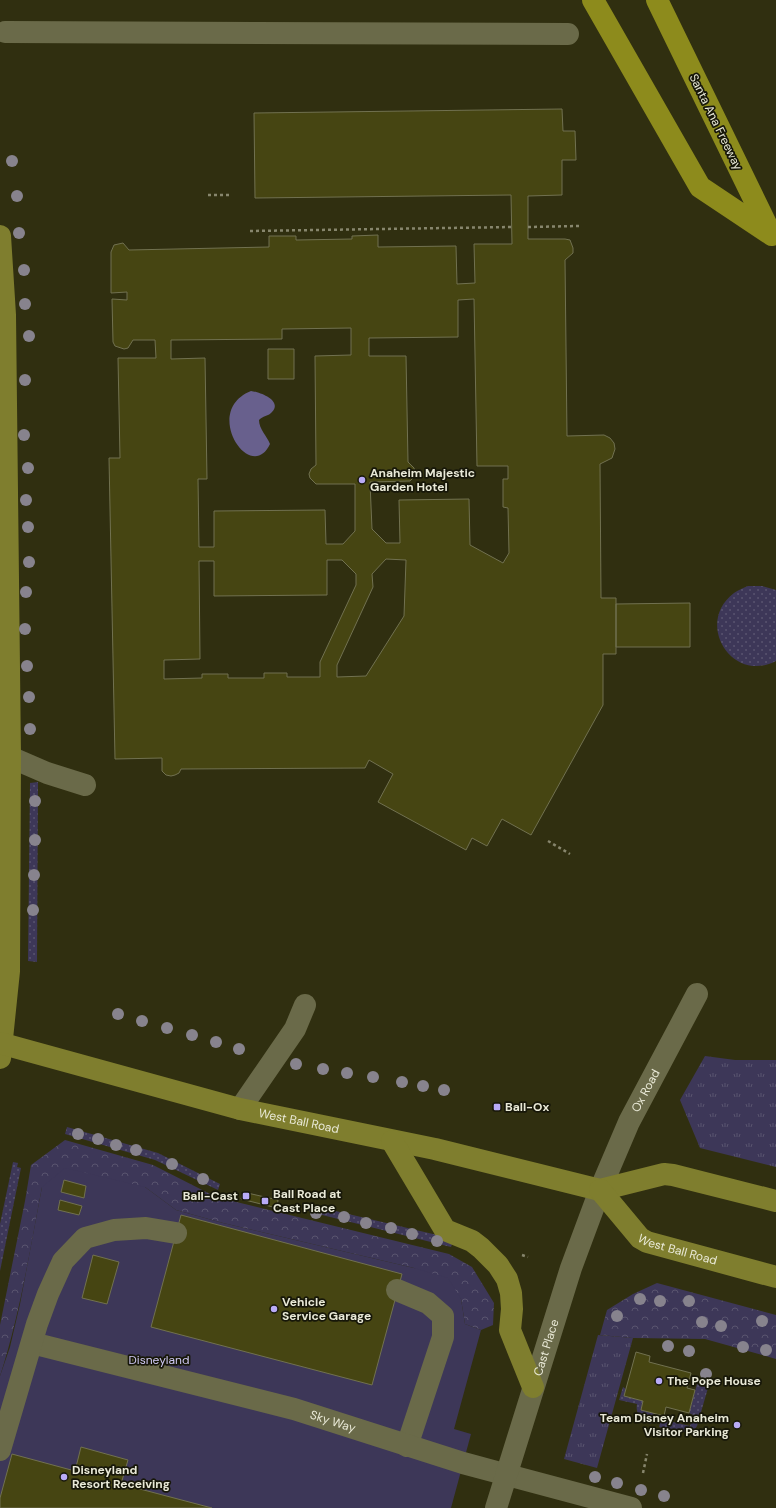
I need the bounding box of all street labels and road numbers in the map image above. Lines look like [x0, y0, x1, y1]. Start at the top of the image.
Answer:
street label: Santa Ana Freeway [686, 71, 746, 173]
street label: Ox Road [628, 1066, 664, 1115]
street label: West Ball Road [257, 1105, 341, 1137]
street label: West Ball Road [635, 1230, 719, 1269]
street label: Cast Place [530, 1317, 563, 1378]
street label: Sky Way [308, 1407, 358, 1436]

